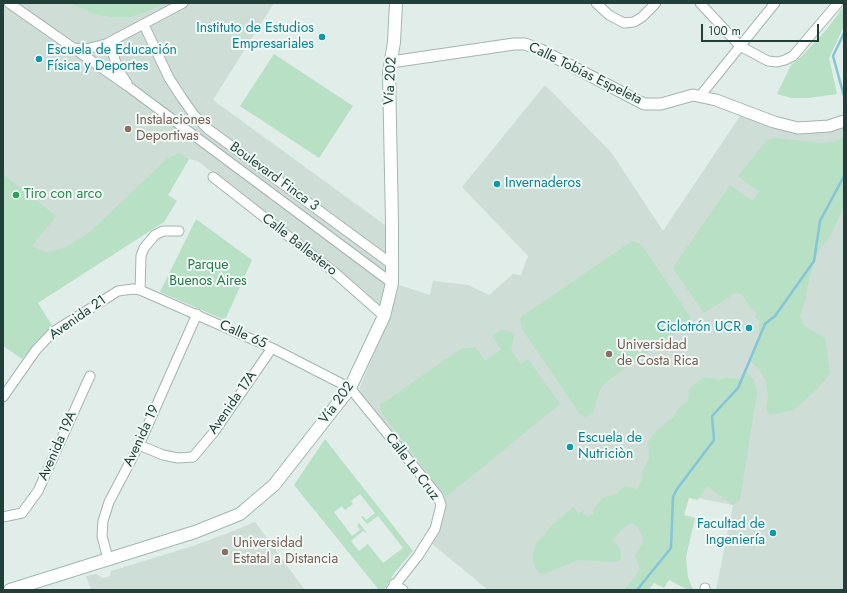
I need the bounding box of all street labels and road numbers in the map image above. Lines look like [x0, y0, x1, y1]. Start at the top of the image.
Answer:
street label: Calle Tobías Espeleta [526, 39, 644, 109]
street label: Vía 202 [381, 57, 401, 105]
street label: Boulevard Finca 3 [226, 139, 322, 215]
street label: Calle Ballestero [258, 210, 340, 280]
street label: Avenida 21 [46, 292, 110, 344]
street label: Calle 65 [217, 317, 269, 353]
street label: Avenida 17A [205, 368, 261, 438]
street label: Vía 202 [316, 379, 358, 427]
street label: Avenida 19 [120, 403, 164, 469]
street label: Avenida 19A [35, 409, 81, 483]
street label: Calle La Cruz [381, 430, 443, 504]

